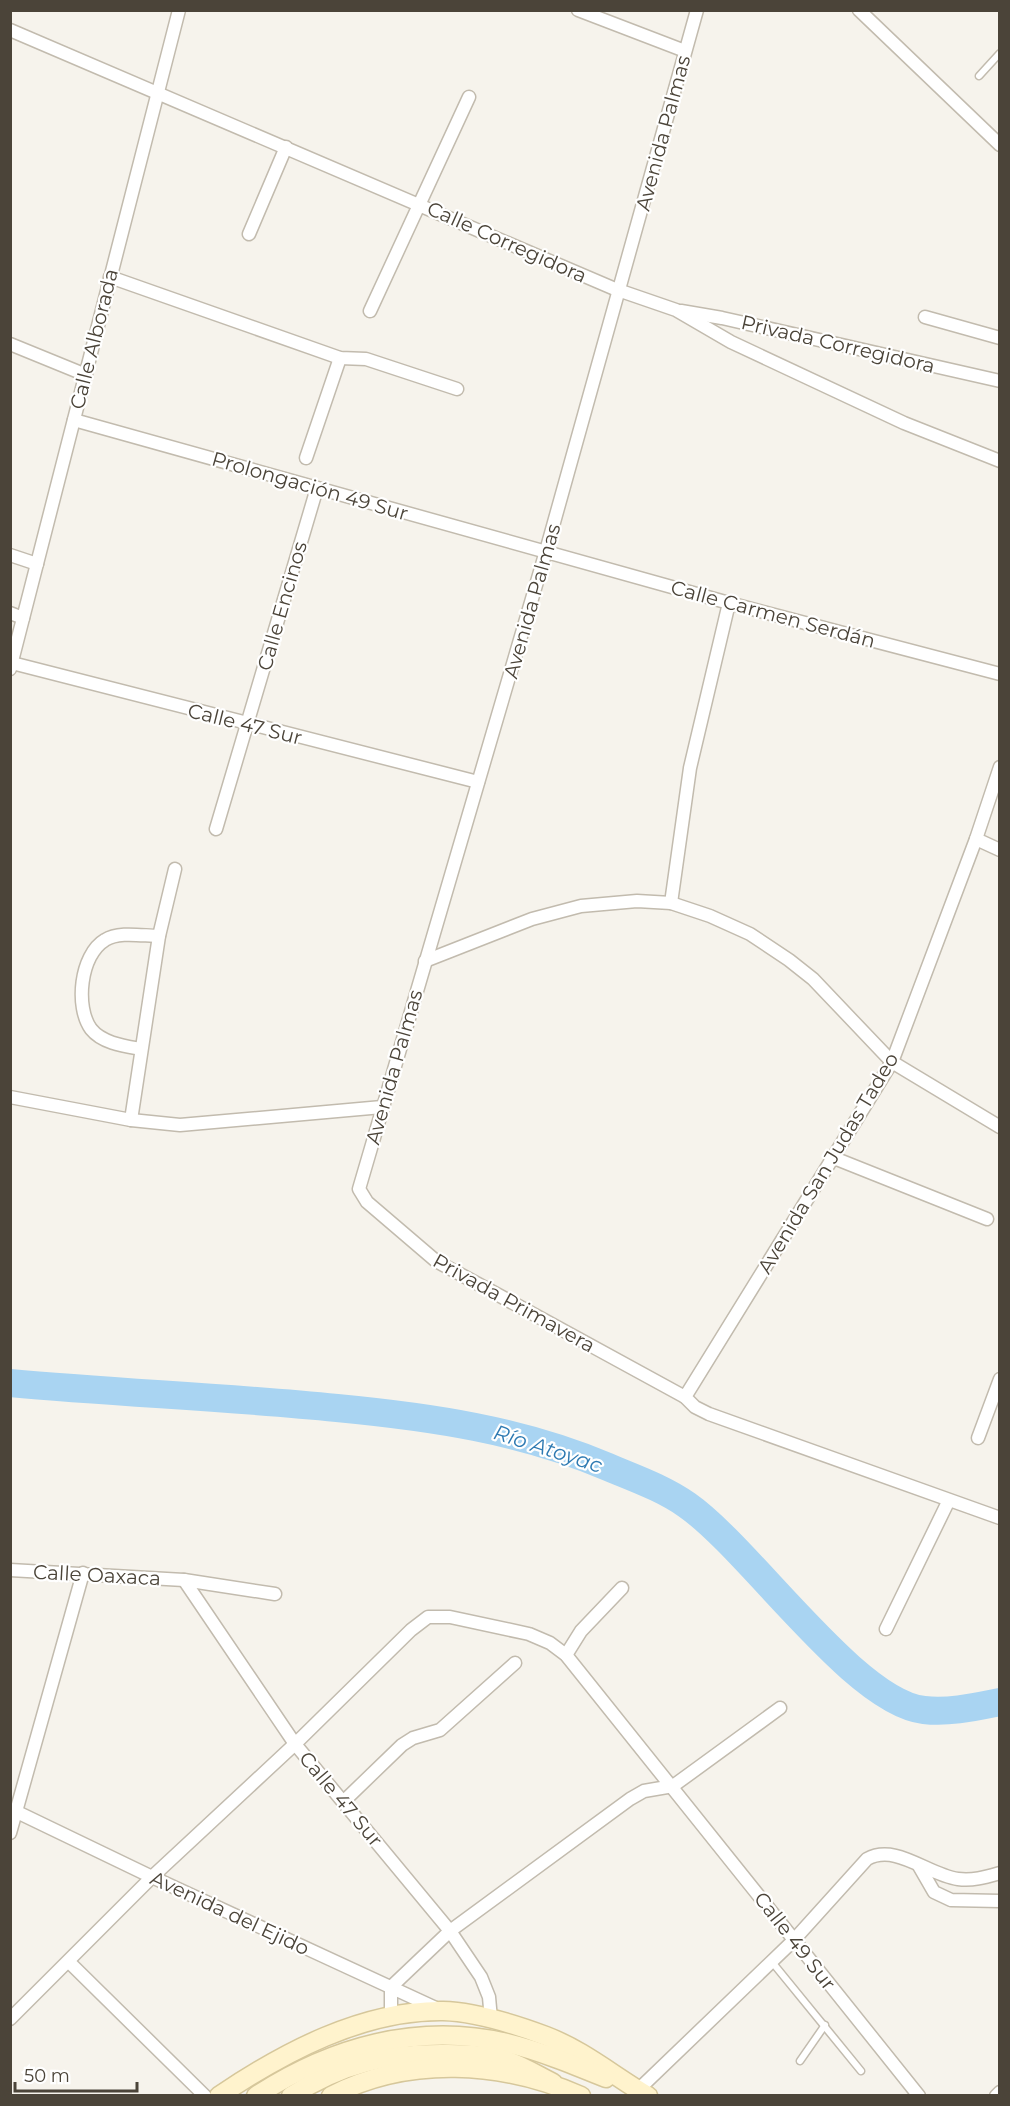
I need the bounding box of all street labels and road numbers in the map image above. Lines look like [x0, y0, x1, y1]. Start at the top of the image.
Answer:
street label: Avenida Palmas [631, 52, 695, 213]
street label: Calle Corregidora [424, 196, 590, 288]
street label: Calle Alborada [65, 266, 123, 412]
street label: Privada Corregidora [739, 310, 937, 378]
street label: Prolongación 49 Sur [209, 446, 411, 526]
street label: Avenida Palmas [498, 521, 566, 681]
street label: Calle Encinos [252, 538, 312, 673]
street label: Calle Carmen Serdán [668, 575, 878, 653]
street label: Calle 47 Sur [185, 698, 305, 750]
street label: Avenida Palmas [360, 987, 428, 1147]
street label: Avenida San Judas Tadeo [752, 1048, 904, 1278]
street label: Privada Primavera [429, 1248, 599, 1358]
street label: Calle Oaxaca [33, 1560, 161, 1590]
street label: Calle 47 Sur [294, 1747, 388, 1851]
street label: Avenida del Ejido [147, 1866, 313, 1960]
street label: Calle 49 Sur [749, 1887, 841, 1995]

